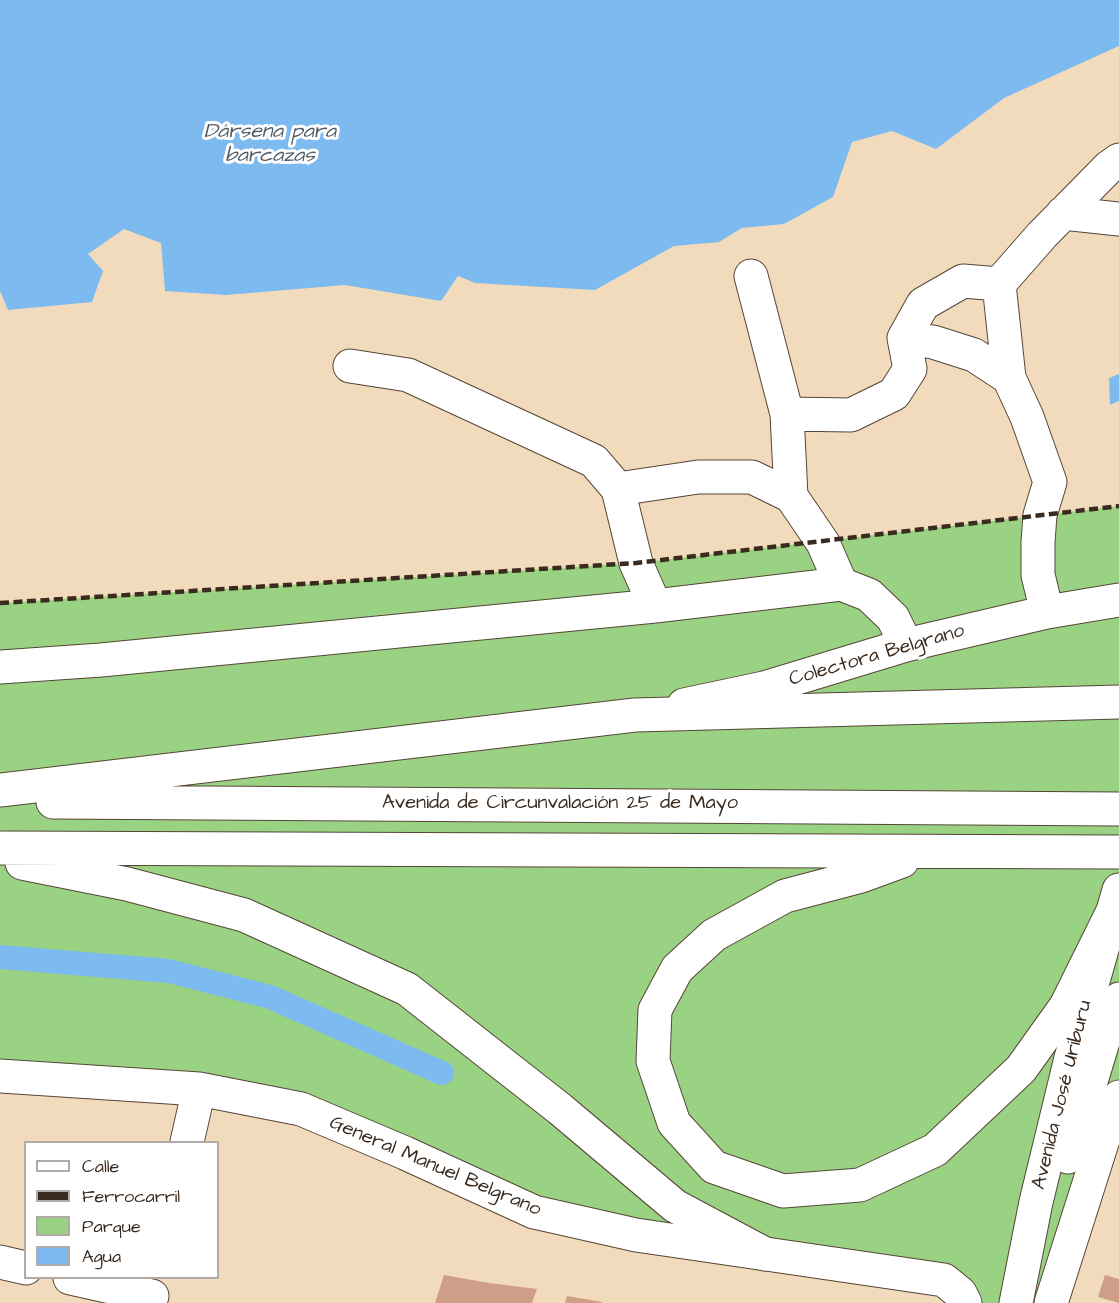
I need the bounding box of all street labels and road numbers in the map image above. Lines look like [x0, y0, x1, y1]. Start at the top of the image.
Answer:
street label: Colectora Belgrano [786, 619, 968, 693]
street label: Avenida de Circunvalación 25 de Mayo [382, 792, 738, 816]
street label: Avenida José Uriburu [1028, 998, 1098, 1192]
street label: General Manuel Belgrano [326, 1111, 544, 1223]

